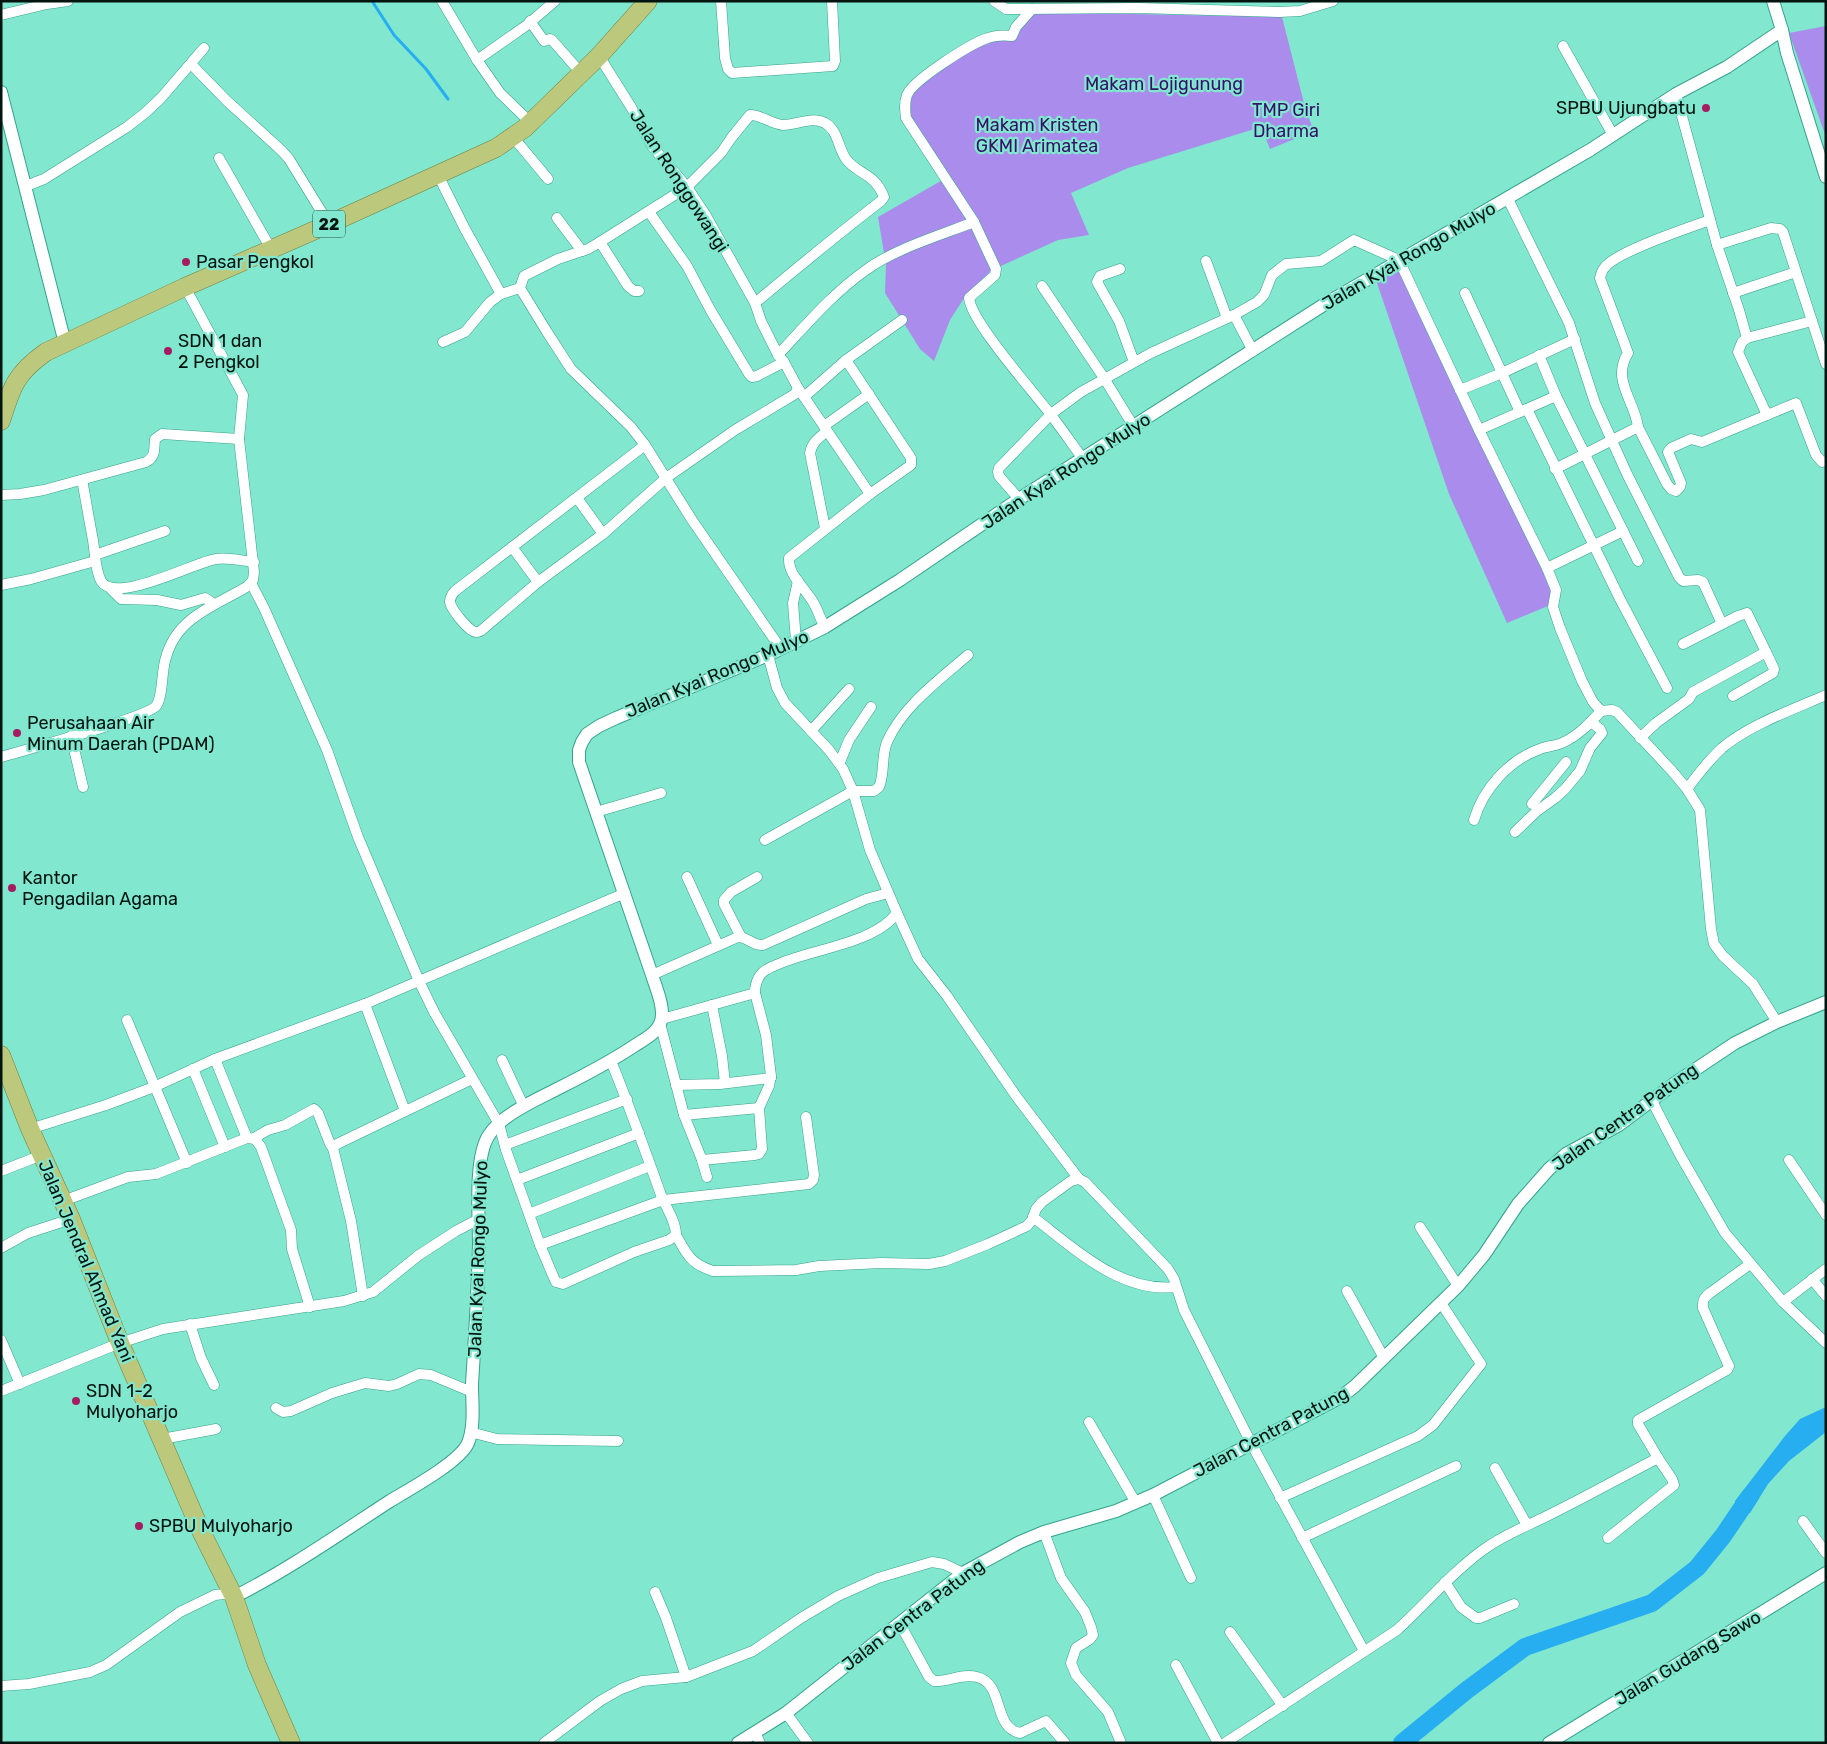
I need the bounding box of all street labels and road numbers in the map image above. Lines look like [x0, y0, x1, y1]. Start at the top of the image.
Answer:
street label: Jalan Ronggowangi [625, 106, 733, 256]
street label: Jalan Kyai Rongo Mulyo [1318, 197, 1500, 315]
road number: 22 [313, 210, 345, 238]
street label: Jalan Kyai Rongo Mulyo [977, 408, 1155, 534]
street label: Jalan Kyai Rongo Mulyo [622, 625, 812, 723]
street label: Jalan Centra Patung [1548, 1058, 1702, 1176]
street label: Jalan Jendral Ahmad Yani [33, 1157, 139, 1365]
street label: Jalan Kyai Rongo Mulyo [464, 1160, 492, 1358]
street label: Jalan Centra Patung [1190, 1382, 1352, 1482]
street label: Jalan Centra Patung [837, 1554, 989, 1676]
street label: Jalan Gudang Sawo [1611, 1606, 1765, 1710]

